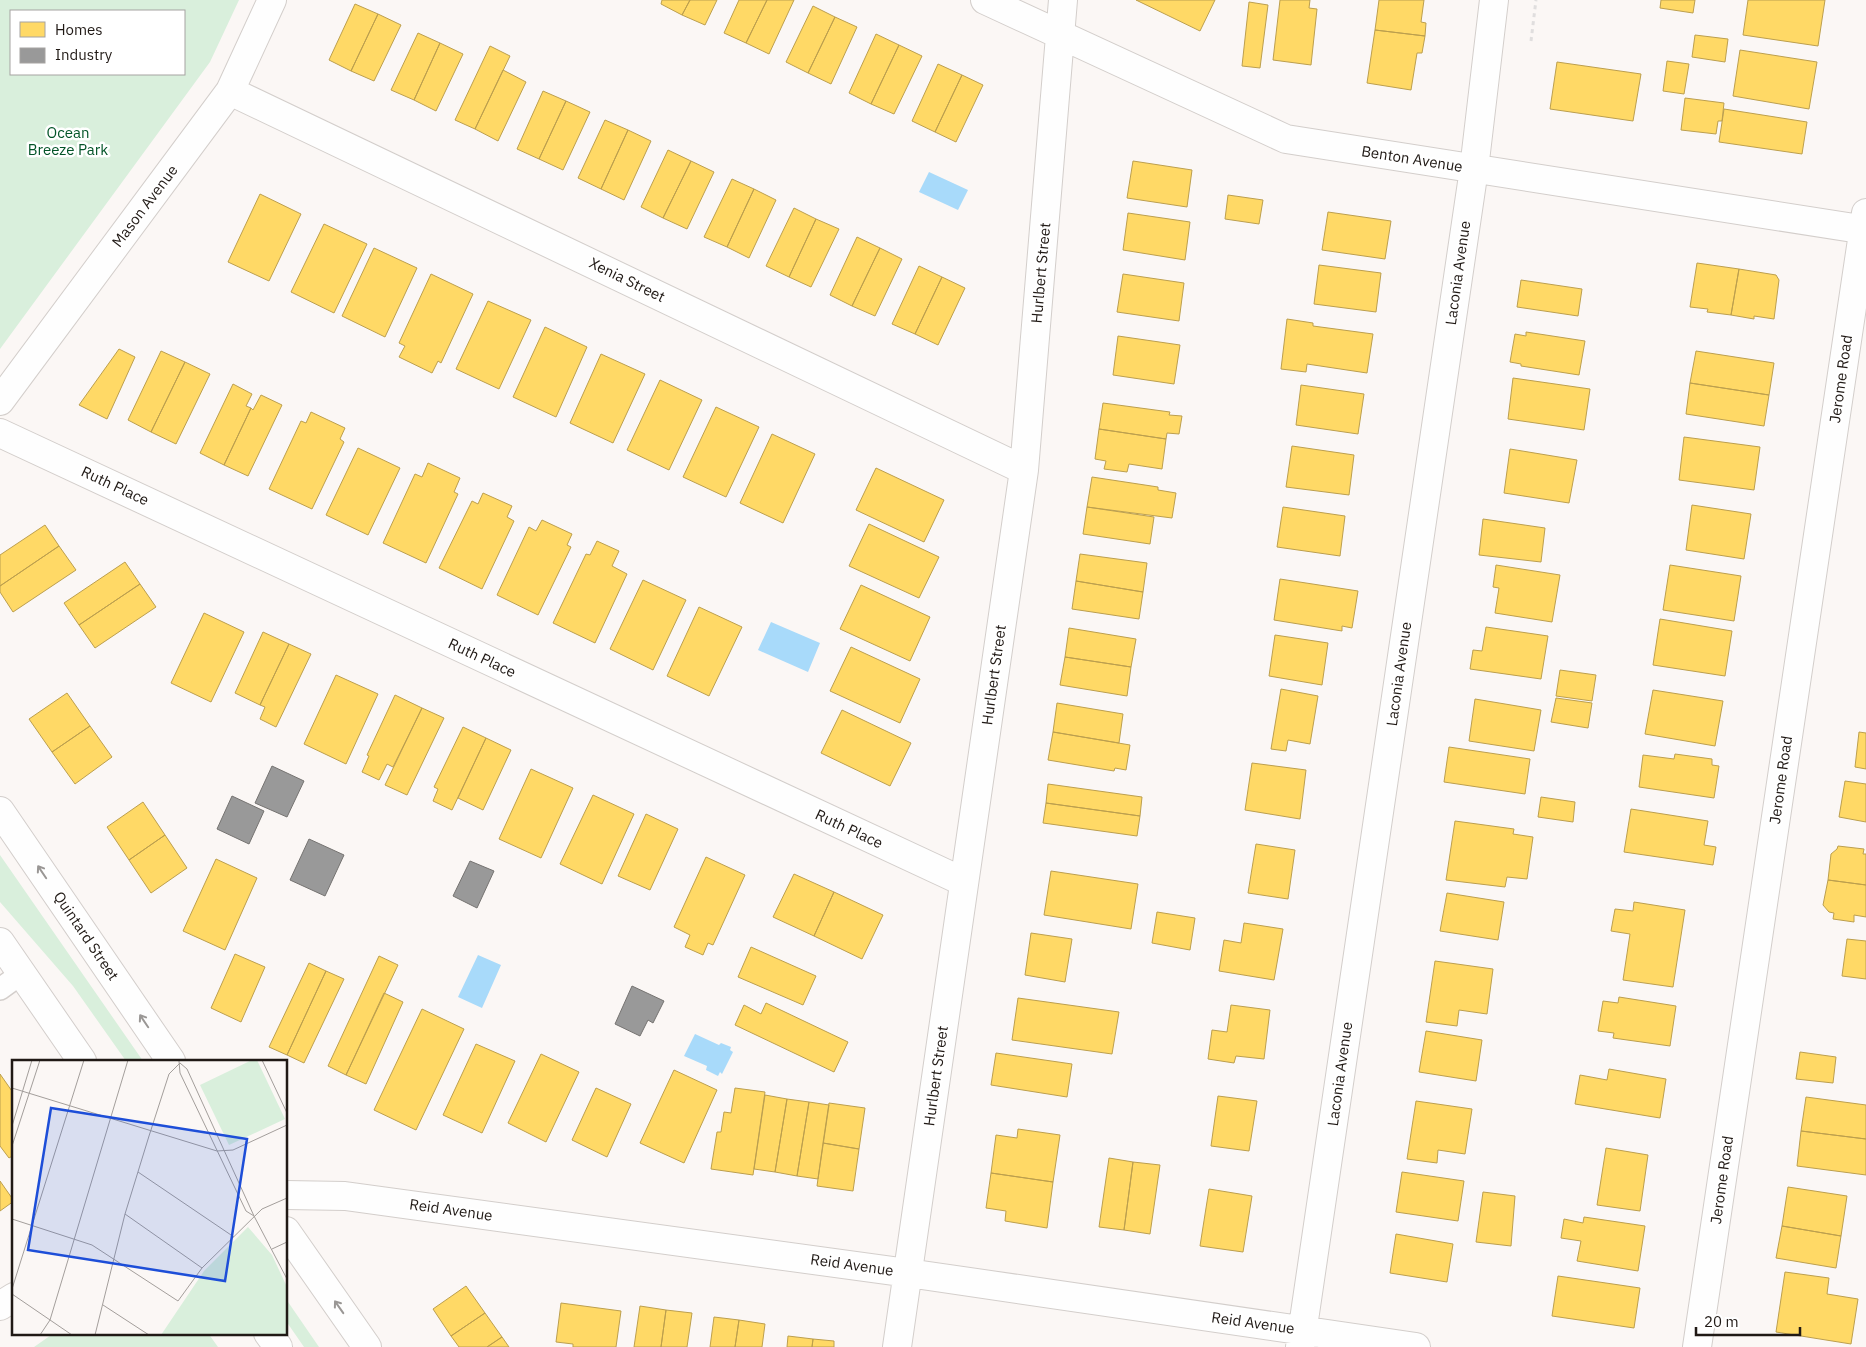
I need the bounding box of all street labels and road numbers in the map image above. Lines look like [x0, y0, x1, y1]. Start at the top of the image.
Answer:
street label: Benton Avenue [1360, 141, 1464, 176]
street label: Mason Avenue [108, 161, 182, 251]
street label: Laconia Avenue [1441, 219, 1474, 326]
street label: Hurlbert Street [1027, 222, 1054, 324]
street label: Xenia Street [586, 253, 668, 306]
street label: Jerome Road [1825, 334, 1856, 424]
street label: Ruth Place [78, 462, 152, 509]
street label: Laconia Avenue [1382, 620, 1415, 727]
street label: Hurlbert Street [977, 624, 1010, 726]
street label: Ruth Place [445, 634, 519, 681]
street label: Jerome Road [1765, 735, 1796, 825]
street label: Ruth Place [812, 805, 886, 852]
street label: Quintard Street [50, 888, 123, 984]
street label: Laconia Avenue [1323, 1020, 1356, 1127]
street label: Hurlbert Street [919, 1025, 952, 1127]
street label: Jerome Road [1706, 1135, 1737, 1225]
street label: Reid Avenue [408, 1194, 494, 1225]
street label: Reid Avenue [809, 1249, 895, 1280]
street label: Reid Avenue [1210, 1307, 1296, 1338]

